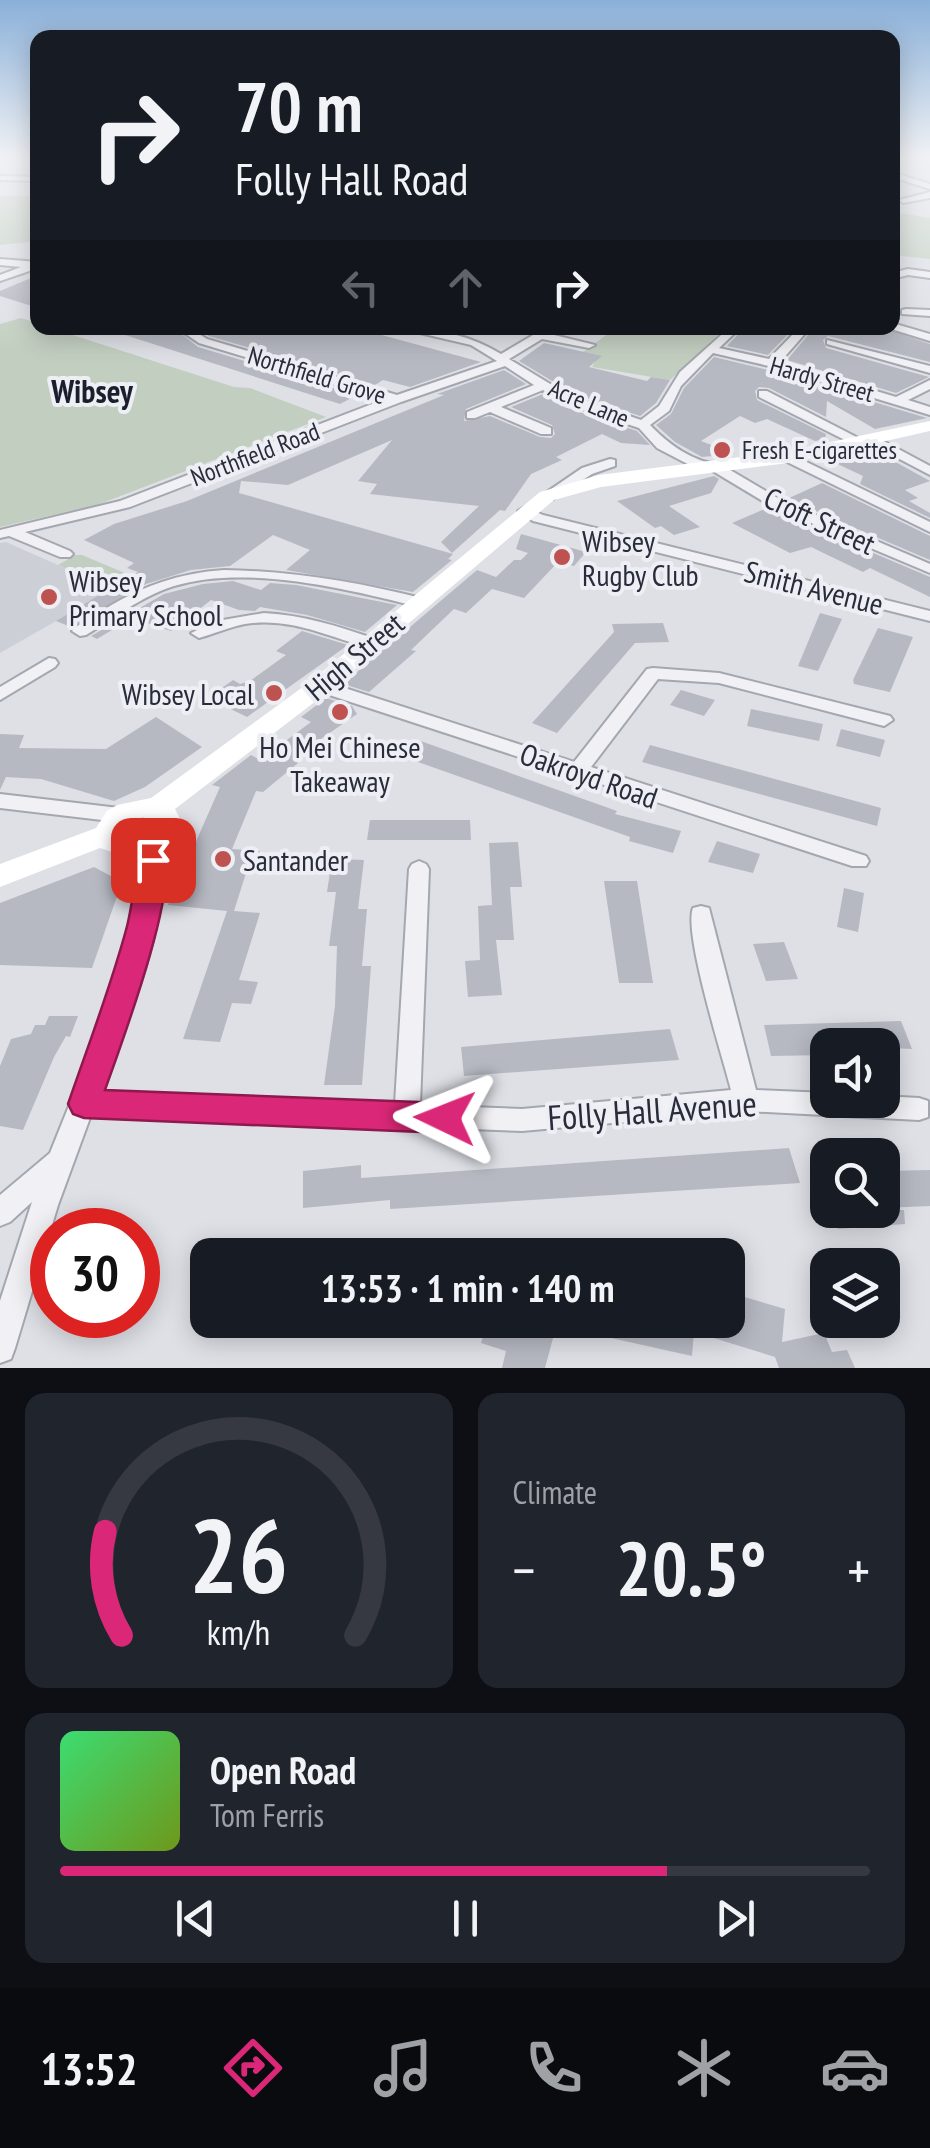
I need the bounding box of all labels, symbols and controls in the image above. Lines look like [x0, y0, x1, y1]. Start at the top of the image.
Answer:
text: 70 m [235, 61, 363, 151]
icon: right [70, 70, 200, 200]
text: Folly Hall Road [235, 149, 469, 207]
icon: left [333, 260, 388, 315]
icon: ahead [438, 260, 493, 315]
icon: right [543, 260, 598, 315]
street label: Northfield Grove [244, 339, 390, 411]
street label: Hardy Street [766, 349, 878, 409]
district label: Wibsey [50, 370, 134, 412]
street label: Acre Lane [544, 372, 634, 434]
street label: Northfield Road [186, 415, 324, 493]
place label: Fresh E-cigarettes [742, 434, 897, 466]
marker: Fresh E-cigarettes [711, 439, 733, 461]
street label: Croft Street [758, 477, 883, 563]
place label: Wibsey Rugby Club [582, 521, 699, 594]
marker: Wibsey Rugby Club [551, 546, 573, 568]
street label: Smith Avenue [741, 551, 887, 623]
place label: Wibsey Primary School [69, 561, 223, 634]
marker: Wibsey Primary School [38, 586, 60, 608]
street label: High Street [297, 603, 412, 709]
place label: Wibsey Local [122, 674, 254, 713]
marker: Wibsey Local [263, 682, 285, 704]
marker: Ho Mei Chinese Takeaway [329, 701, 351, 723]
place label: Ho Mei Chinese Takeaway [259, 727, 421, 800]
street label: Oakroyd Road [515, 733, 663, 817]
pin [111, 818, 196, 903]
icon: arrive [126, 833, 181, 888]
place label: Santander [243, 840, 349, 879]
marker: Santander [212, 848, 234, 870]
map controls [810, 1028, 900, 1338]
button: sound [810, 1028, 900, 1118]
position arrow [393, 1066, 497, 1170]
street label: Folly Hall Avenue [546, 1080, 758, 1140]
button: search [810, 1138, 900, 1228]
speed limit sign: 30 [30, 1208, 160, 1338]
button: layers [810, 1248, 900, 1338]
text: 13:53 · 1 min · 140 m [321, 1263, 614, 1312]
text: Climate [513, 1471, 597, 1513]
text: 26 [189, 1487, 288, 1622]
text: 20.5° [616, 1520, 767, 1617]
text: − [513, 1534, 535, 1605]
text: + [847, 1534, 870, 1605]
text: km/h [207, 1609, 270, 1655]
text: Open Road [210, 1745, 356, 1794]
text: Tom Ferris [210, 1794, 324, 1836]
icon: previous [168, 1891, 223, 1946]
icon: pause [438, 1891, 493, 1946]
icon: next [708, 1891, 763, 1946]
icon: directions [218, 2033, 288, 2103]
icon: music [368, 2033, 438, 2103]
icon: phone [519, 2033, 589, 2103]
icon: climate [669, 2033, 739, 2103]
icon: car [820, 2033, 890, 2103]
text: 13:52 [40, 2039, 138, 2097]

